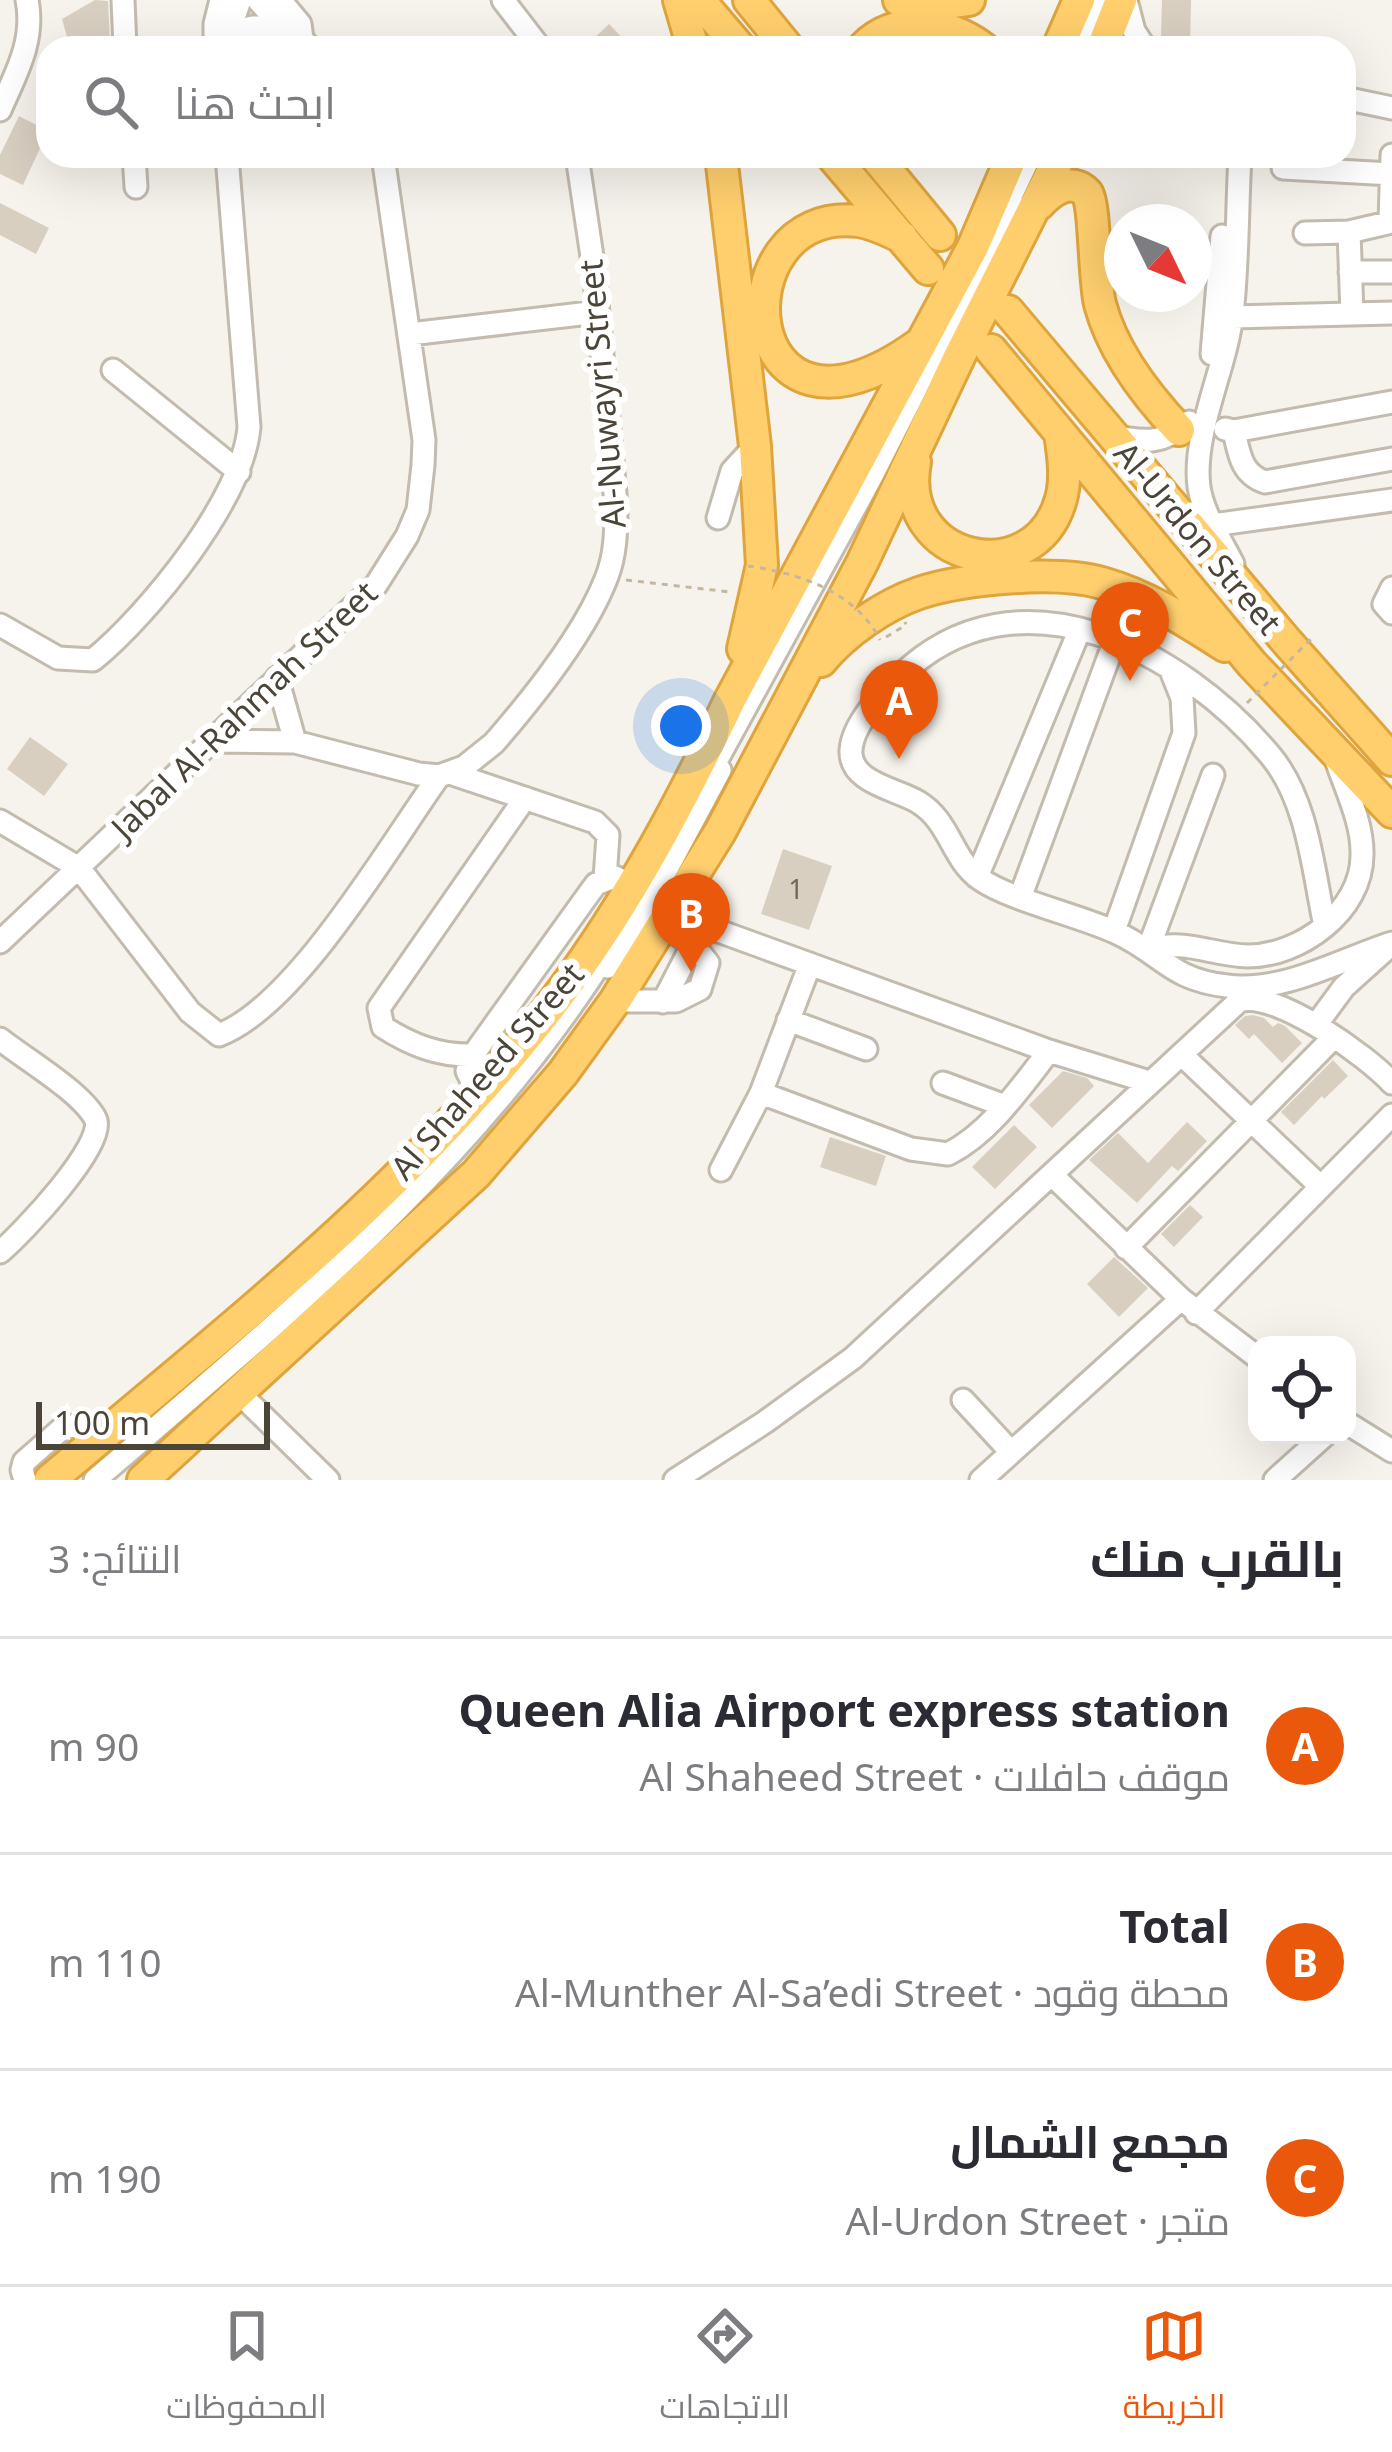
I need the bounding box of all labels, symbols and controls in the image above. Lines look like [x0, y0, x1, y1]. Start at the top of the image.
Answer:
search box [36, 36, 1356, 168]
icon: search [78, 69, 144, 135]
text: ابحث هنا [174, 71, 336, 132]
north arrow [1104, 204, 1212, 312]
street label: Al-Nuwayri Street [567, 258, 636, 530]
street label: Al-Urdon Street [1104, 432, 1292, 644]
street label: Jabal Al-Rahmah Street [99, 571, 387, 851]
pin: C [1091, 582, 1169, 681]
pin: A [860, 660, 938, 759]
your location [651, 696, 711, 756]
house number: 1 [788, 870, 804, 907]
pin: B [652, 873, 730, 972]
street label: Al Shaheed Street [380, 953, 593, 1189]
map controls [1248, 1336, 1356, 1444]
button: locate [1248, 1336, 1356, 1444]
scale bar [36, 1396, 270, 1449]
text: 100 m [54, 1400, 150, 1445]
text: بالقرب منك [1090, 1522, 1344, 1592]
text: النتائج: 3 [48, 1531, 181, 1584]
text: Queen Alia Airport express station [458, 1679, 1230, 1740]
text: 90 m [48, 1719, 139, 1772]
text: A [1292, 1719, 1319, 1772]
text: موقف حافلات · Al Shaheed Street [639, 1749, 1230, 1802]
text: Total [1119, 1895, 1230, 1956]
text: 110 m [48, 1935, 162, 1988]
text: B [1292, 1935, 1318, 1988]
text: محطة وقود · Al-Munther Al-Sa’edi Street [515, 1965, 1230, 2018]
text: مجمع الشمال [950, 2110, 1230, 2171]
text: 190 m [48, 2151, 162, 2204]
text: C [1292, 2151, 1318, 2204]
text: متجر · Al-Urdon Street [845, 2193, 1230, 2246]
tab: المحفوظات [166, 2303, 327, 2437]
tab: الاتجاهات [660, 2303, 790, 2437]
tab: الخريطة [1123, 2303, 1226, 2437]

